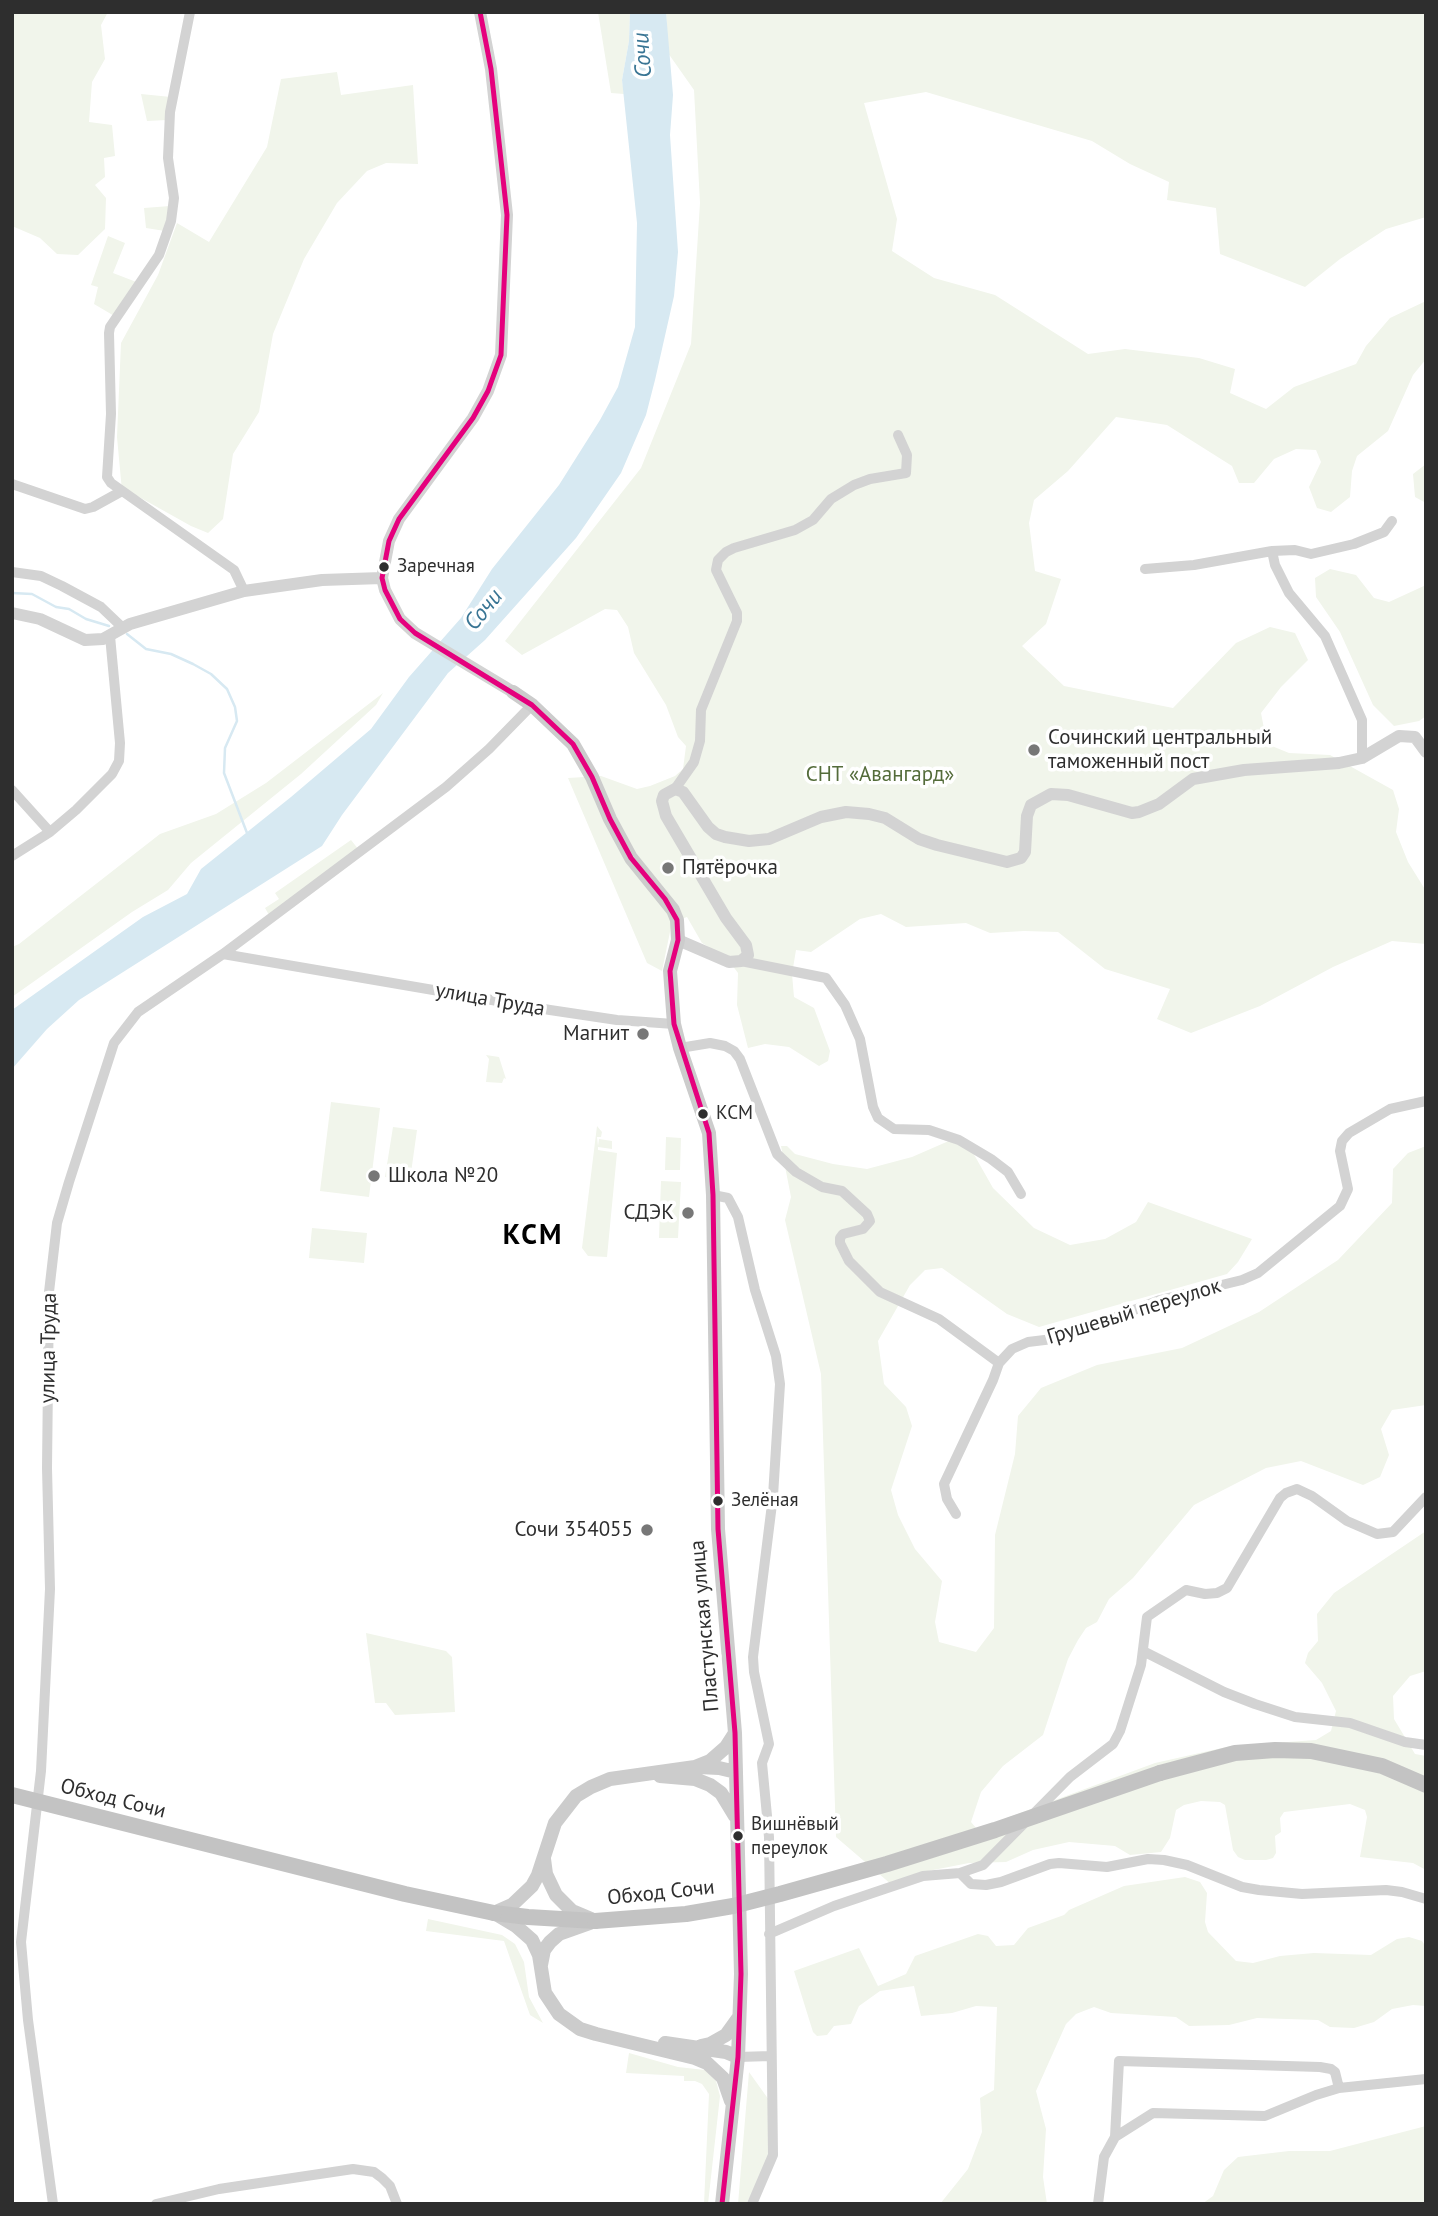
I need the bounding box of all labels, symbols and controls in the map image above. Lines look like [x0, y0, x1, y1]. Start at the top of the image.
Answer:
water label: Сочи [628, 31, 658, 79]
place label: Заречная [397, 556, 475, 578]
marker: Заречная [377, 560, 391, 574]
water label: Сочи [459, 584, 509, 636]
place label: Сочинский центральный таможенный пост [1048, 725, 1272, 775]
marker: Сочинский центральный таможенный пост [1026, 742, 1042, 758]
park label: СНТ «Авангард» [806, 762, 954, 788]
place label: Пятёрочка [682, 855, 778, 881]
marker: Пятёрочка [660, 860, 676, 876]
street label: улица Труда [433, 978, 547, 1022]
place label: Магнит [563, 1021, 629, 1047]
marker: Магнит [635, 1026, 651, 1042]
place label: КСМ [716, 1103, 753, 1125]
marker: КСМ [696, 1107, 710, 1121]
place label: Школа №20 [388, 1163, 498, 1189]
marker: Школа №20 [366, 1168, 382, 1184]
place label: СДЭК [623, 1200, 674, 1226]
marker: СДЭК [680, 1205, 696, 1221]
district label: КСМ [503, 1219, 563, 1253]
street label: Грушевый переулок [1044, 1274, 1224, 1350]
street label: улица Труда [35, 1292, 63, 1404]
place label: Зелёная [731, 1490, 798, 1512]
marker: Зелёная [711, 1494, 725, 1508]
place label: Сочи 354055 [514, 1517, 633, 1543]
marker: Сочи 354055 [639, 1522, 655, 1538]
street label: Пластунская улица [685, 1539, 725, 1713]
street label: Обход Сочи [58, 1774, 168, 1824]
place label: Вишнёвый переулок [751, 1814, 839, 1858]
marker: Вишнёвый переулок [731, 1829, 745, 1843]
street label: Обход Сочи [606, 1875, 716, 1911]

